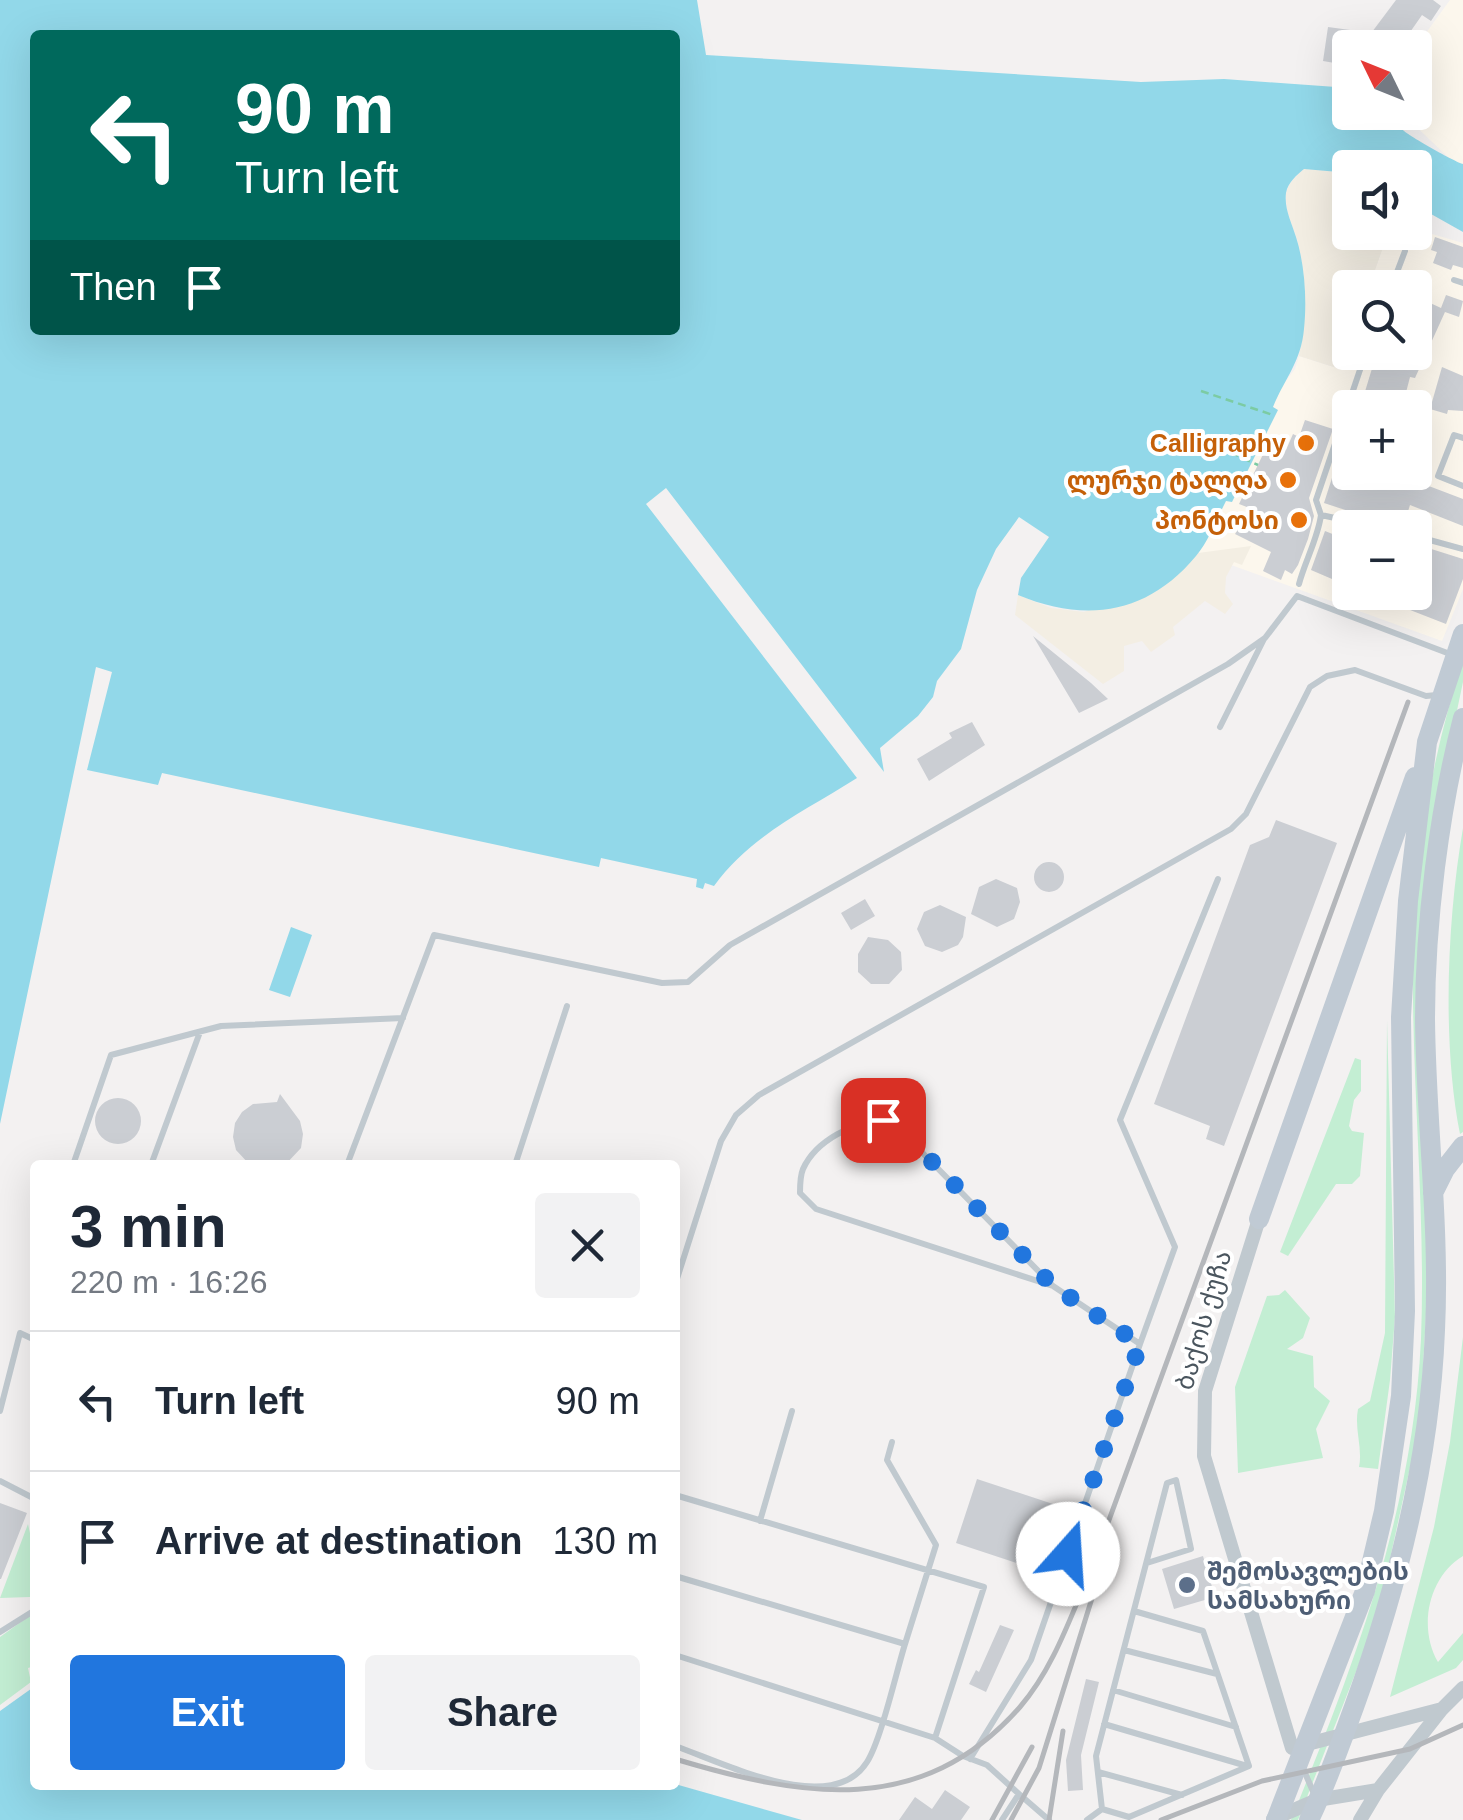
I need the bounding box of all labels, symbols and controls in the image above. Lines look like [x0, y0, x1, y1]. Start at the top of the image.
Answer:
north arrow [1332, 30, 1432, 130]
map controls [1332, 30, 1432, 610]
icon: left [70, 70, 200, 200]
text: 90 m [235, 70, 395, 148]
button: sound [1332, 150, 1432, 250]
text: Turn left [235, 152, 398, 203]
icon: arrive [177, 260, 232, 315]
text: Then [70, 266, 157, 308]
button: search [1332, 270, 1432, 370]
button: + [1332, 390, 1432, 490]
place label: Calligraphy [1150, 429, 1286, 457]
marker: Calligraphy [1295, 432, 1317, 454]
place label: ლურჯი ტალღა [1067, 466, 1268, 496]
marker: ლურჯი ტალღა [1277, 469, 1299, 491]
place label: პონტოსი [1155, 506, 1279, 535]
marker: პონტოსი [1288, 509, 1310, 531]
button: − [1332, 510, 1432, 610]
pin [841, 1078, 926, 1163]
icon: arrive [856, 1093, 911, 1148]
text: 3 min [70, 1193, 227, 1260]
button: close [535, 1193, 640, 1298]
street label: ბაქოს ქუჩა [1170, 1247, 1237, 1393]
text: 220 m · 16:26 [70, 1264, 267, 1300]
icon: left [70, 1374, 125, 1429]
text: Turn left [155, 1380, 304, 1422]
text: 90 m [556, 1380, 640, 1422]
position arrow [1016, 1502, 1120, 1606]
icon: arrive [70, 1514, 125, 1569]
text: Arrive at destination [155, 1520, 522, 1562]
text: 130 m [552, 1520, 658, 1562]
place label: შემოსავლების სამსახური [1207, 1557, 1409, 1615]
marker: შემოსავლების სამსახური [1176, 1574, 1198, 1596]
button: Exit [70, 1655, 345, 1770]
button: Share [365, 1655, 640, 1770]

